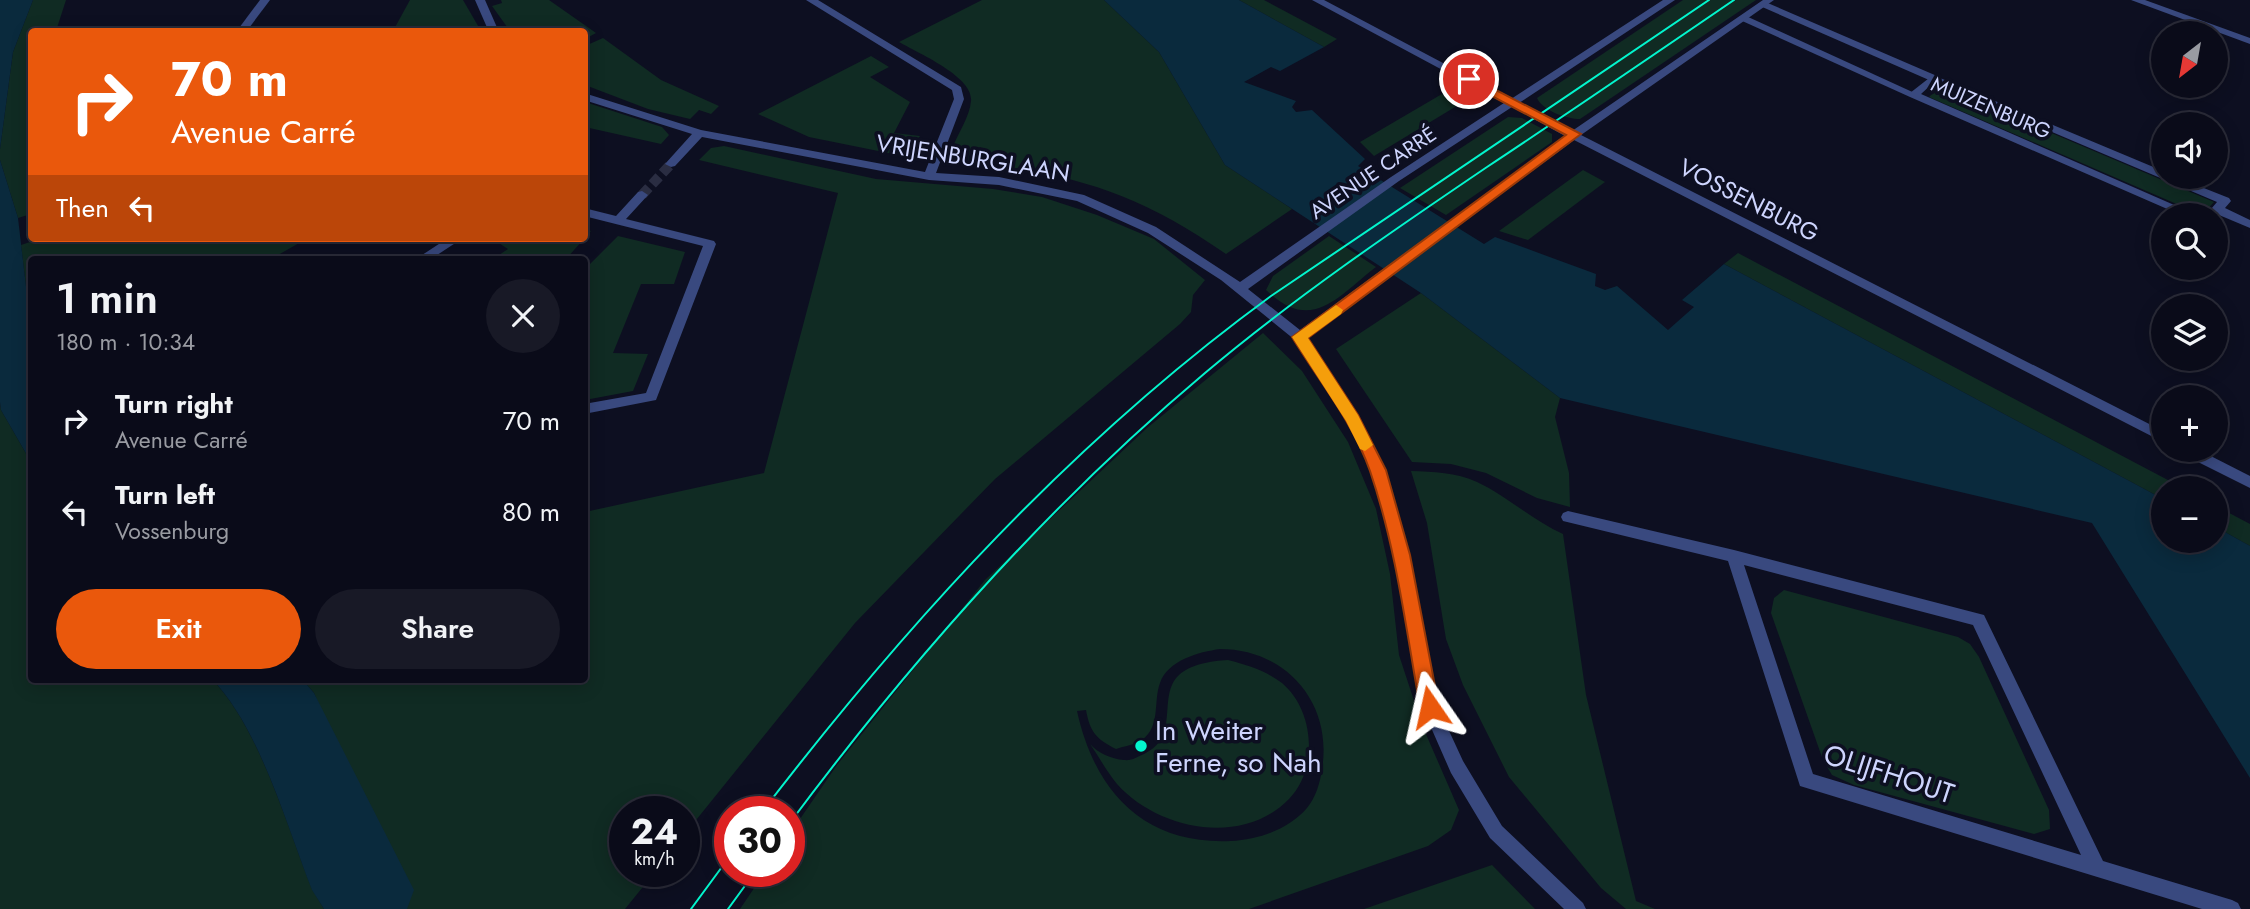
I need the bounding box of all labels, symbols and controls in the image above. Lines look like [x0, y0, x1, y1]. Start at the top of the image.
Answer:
north arrow [2151, 21, 2228, 98]
map controls [2151, 21, 2228, 553]
text: 70 m [171, 44, 288, 114]
pin [1439, 49, 1499, 109]
icon: right [56, 56, 147, 147]
icon: arrive [1450, 60, 1488, 98]
street label: MUIZENBURG [1926, 69, 2056, 147]
text: Avenue Carré [171, 109, 356, 155]
button: sound [2151, 112, 2228, 189]
street label: AVENUE CARRÉ [1303, 119, 1443, 227]
street label: VRIJENBURGLAAN [874, 125, 1072, 191]
street label: VOSSENBURG [1673, 150, 1825, 250]
text: Then [56, 189, 109, 227]
icon: left [123, 189, 161, 227]
button: search [2151, 203, 2228, 280]
text: 1 min [56, 268, 158, 329]
button: close [486, 279, 560, 353]
button: layers [2151, 294, 2228, 371]
text: 180 m · 10:34 [56, 325, 195, 359]
text: Turn right [115, 385, 233, 423]
button: + [2151, 385, 2228, 462]
icon: right [56, 402, 94, 440]
text: 70 m [503, 402, 560, 440]
text: Avenue Carré [115, 423, 248, 457]
text: Turn left [115, 476, 215, 514]
button: − [2151, 476, 2228, 553]
icon: left [56, 493, 94, 531]
text: 80 m [502, 493, 560, 531]
text: Vossenburg [115, 514, 229, 548]
button: Exit [56, 589, 301, 669]
button: Share [315, 589, 560, 669]
position arrow [1393, 670, 1467, 744]
place label: In Weiter Ferne, so Nah [1155, 710, 1322, 783]
street label: OLIJFHOUT [1818, 734, 1960, 814]
marker: In Weiter Ferne, so Nah [1133, 738, 1149, 754]
speed limit sign: 30 [714, 796, 805, 887]
text: 24 [631, 807, 678, 857]
text: km/h [634, 846, 675, 872]

